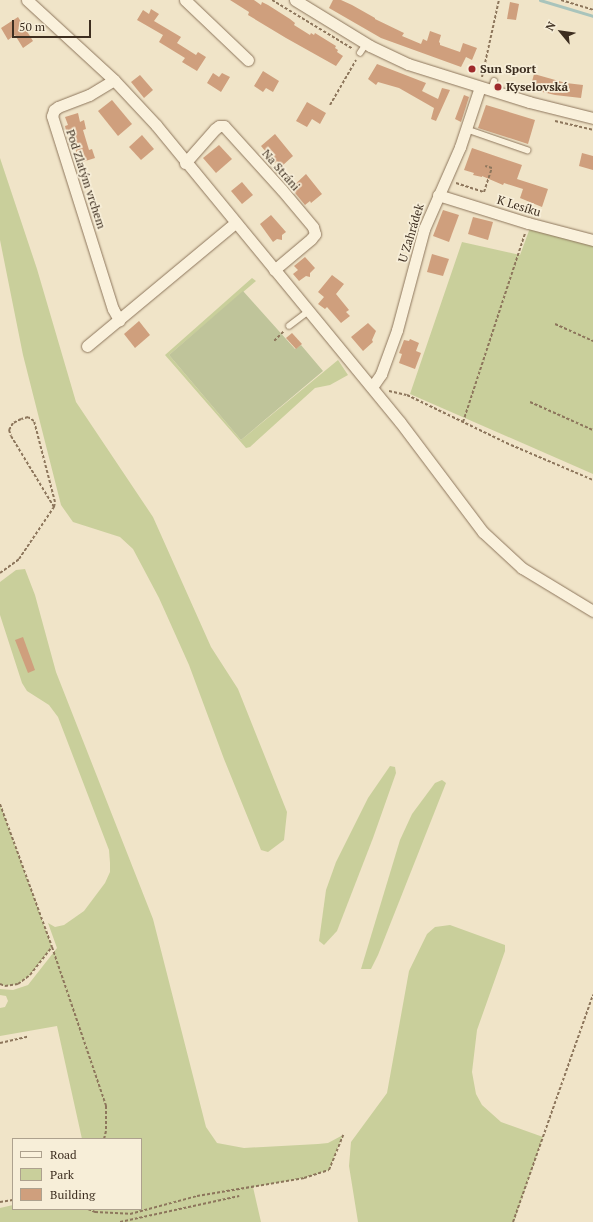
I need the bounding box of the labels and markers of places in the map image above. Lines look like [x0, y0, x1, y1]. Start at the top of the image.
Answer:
place label: Sun Sport [480, 62, 536, 76]
marker: Sun Sport [467, 64, 477, 74]
place label: Kyselovská [506, 80, 568, 94]
marker: Kyselovská [493, 82, 503, 92]

